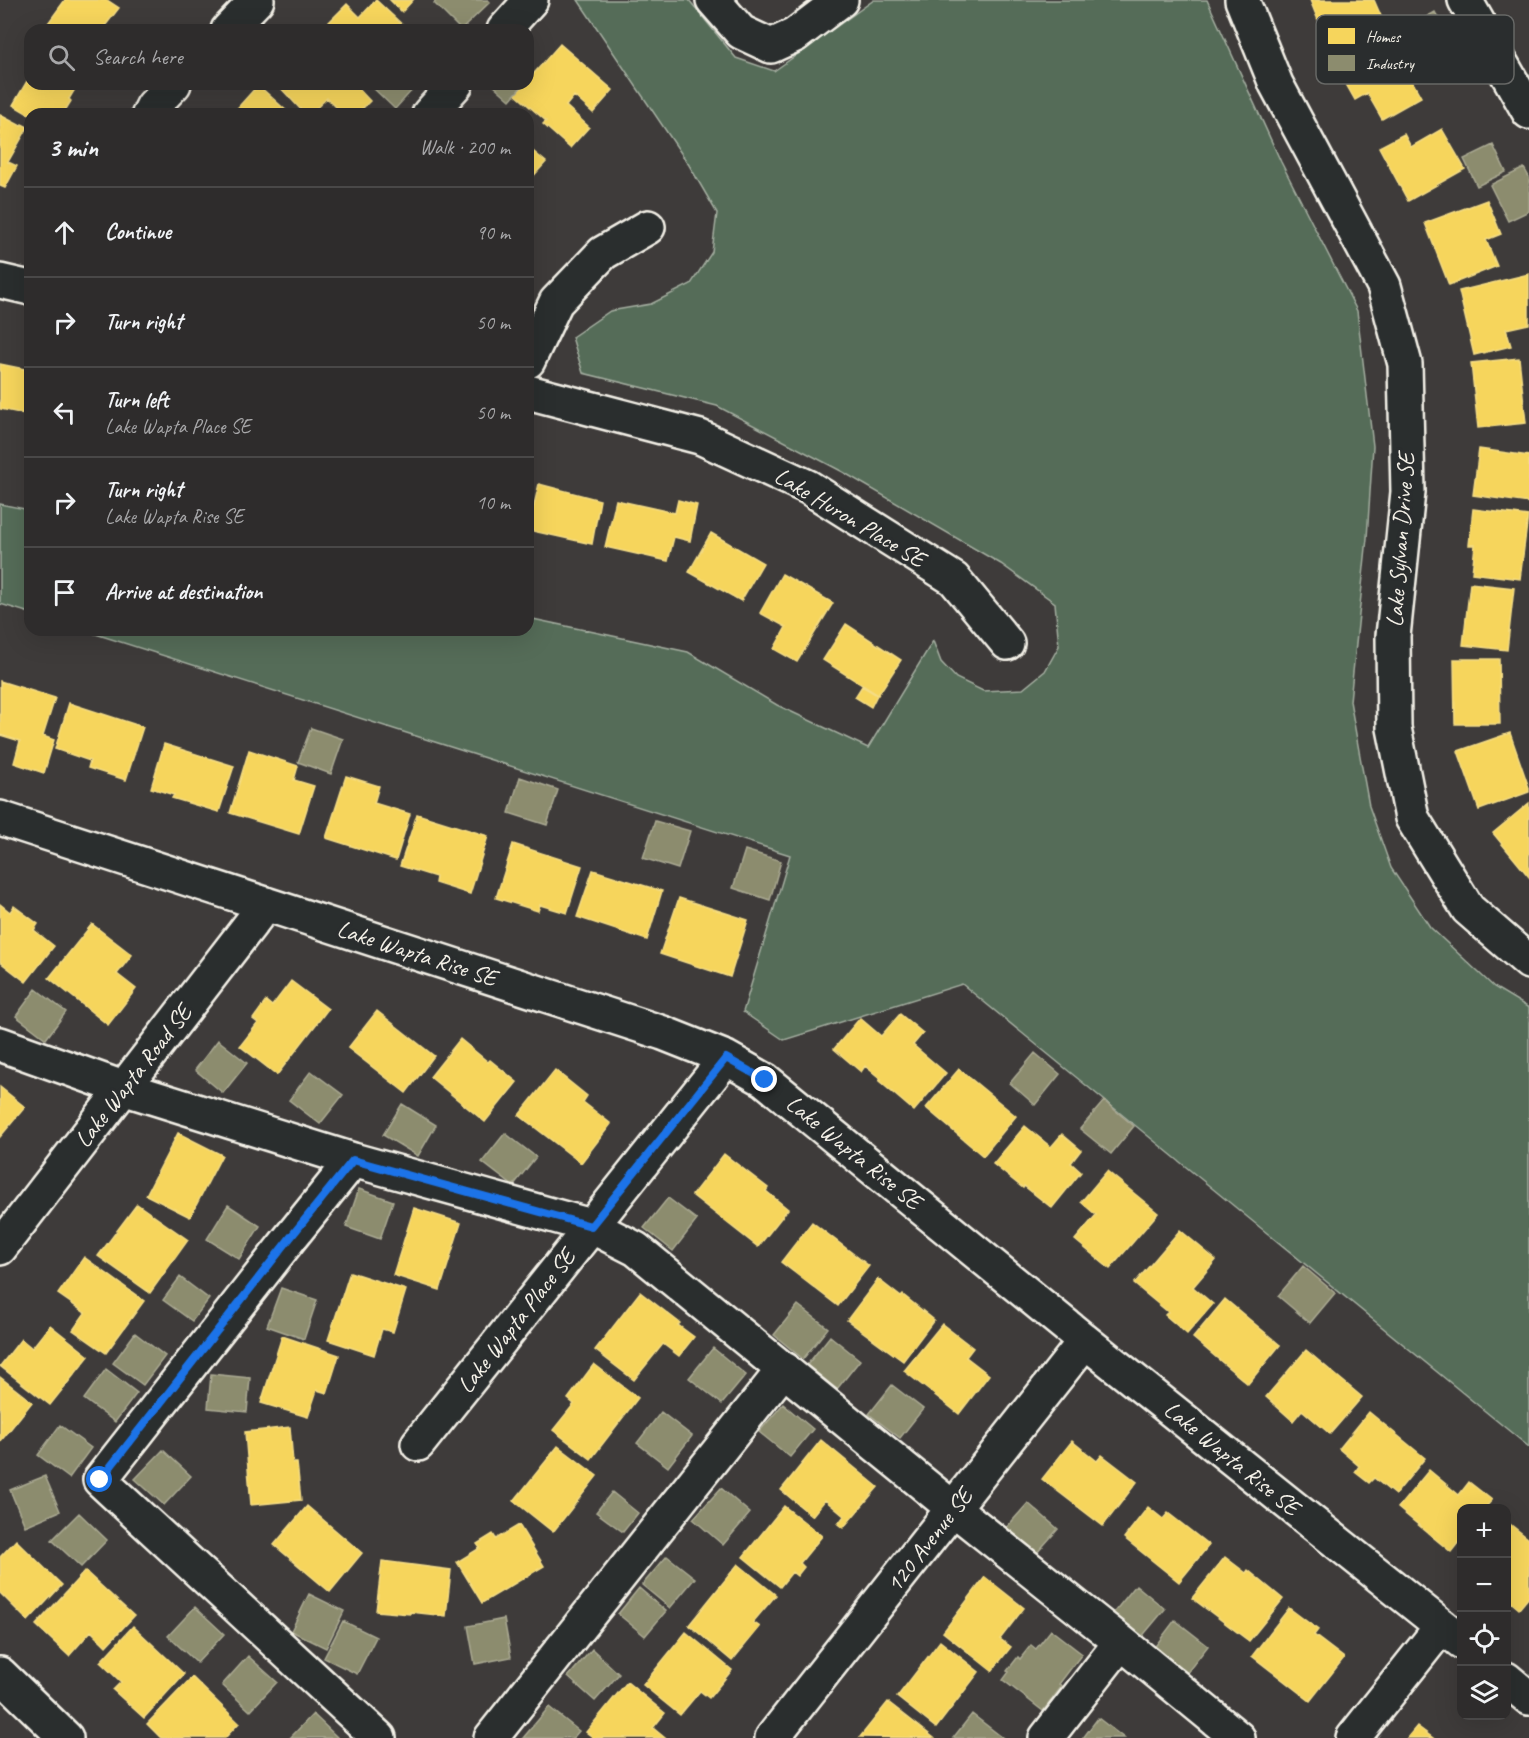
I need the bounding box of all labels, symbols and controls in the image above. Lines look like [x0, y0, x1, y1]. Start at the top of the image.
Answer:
legend [1316, 15, 1514, 84]
search box [24, 24, 534, 90]
text: Homes [1366, 27, 1402, 47]
icon: search [45, 41, 78, 74]
text: Search here [93, 43, 183, 71]
text: Industry [1366, 54, 1415, 74]
text: 3 min [48, 131, 98, 164]
text: Walk · 200 m [420, 135, 510, 160]
icon: ahead [48, 216, 81, 249]
text: Continue [105, 218, 171, 246]
text: 90 m [476, 220, 510, 245]
icon: right [48, 306, 81, 339]
text: Turn right [105, 308, 182, 336]
text: 50 m [476, 310, 510, 335]
text: Turn left [105, 386, 169, 414]
icon: left [48, 396, 81, 429]
text: 50 m [476, 400, 510, 425]
text: Lake Wapta Place SE [105, 414, 251, 439]
street label: Lake Sylvan Drive SE [1379, 449, 1421, 628]
street label: Lake Huron Place SE [769, 460, 934, 575]
text: Turn right [105, 476, 182, 504]
icon: right [48, 486, 81, 519]
text: 10 m [476, 490, 510, 515]
text: Lake Wapta Rise SE [105, 504, 243, 529]
icon: arrive [48, 576, 81, 609]
text: Arrive at destination [105, 578, 262, 606]
street label: Lake Wapta Rise SE [333, 913, 504, 994]
street label: Lake Wapta Road SE [68, 996, 200, 1153]
route end [751, 1066, 777, 1092]
street label: Lake Wapta Rise SE [780, 1088, 930, 1218]
street label: Lake Wapta Place SE [450, 1240, 584, 1399]
street label: Lake Wapta Rise SE [1158, 1394, 1308, 1524]
route start [86, 1466, 112, 1492]
street label: 120 Avenue SE [879, 1480, 981, 1598]
map controls [1457, 1504, 1511, 1720]
button: + [1457, 1504, 1511, 1558]
button: − [1457, 1558, 1511, 1612]
button: locate [1457, 1612, 1511, 1666]
button: layers [1457, 1666, 1511, 1720]

